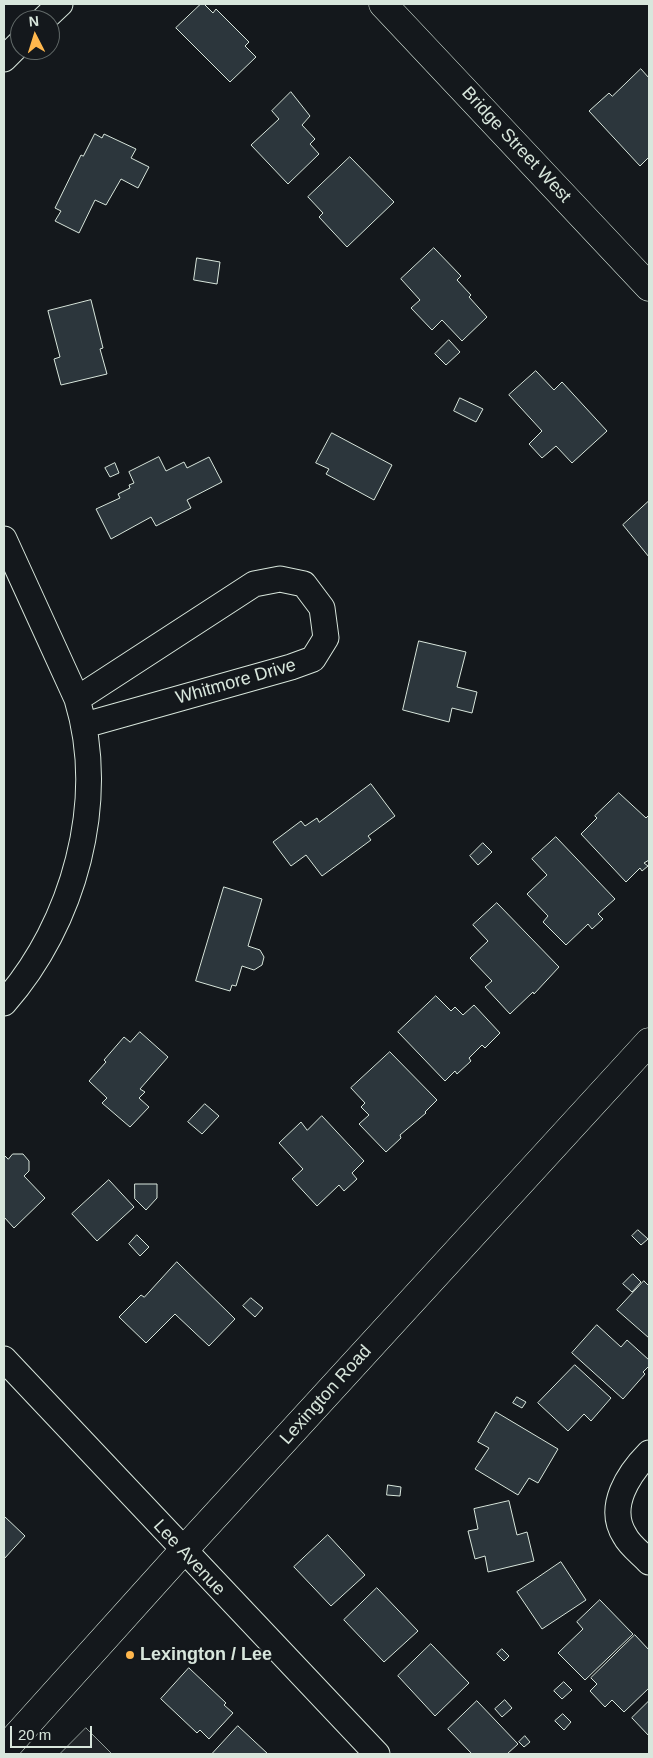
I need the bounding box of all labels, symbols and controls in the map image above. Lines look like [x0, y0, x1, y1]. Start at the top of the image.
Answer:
north arrow [10, 10, 60, 60]
text: N [28, 13, 40, 29]
street label: Bridge Street West [457, 83, 575, 207]
street label: Whitmore Drive [173, 655, 299, 709]
street label: Lexington Road [276, 1341, 376, 1449]
street label: Lee Avenue [148, 1516, 230, 1600]
place label: Lexington / Lee [140, 1644, 272, 1666]
marker: Lexington / Lee [124, 1649, 136, 1661]
scale bar [12, 1716, 95, 1748]
text: 20 m [18, 1726, 51, 1743]

